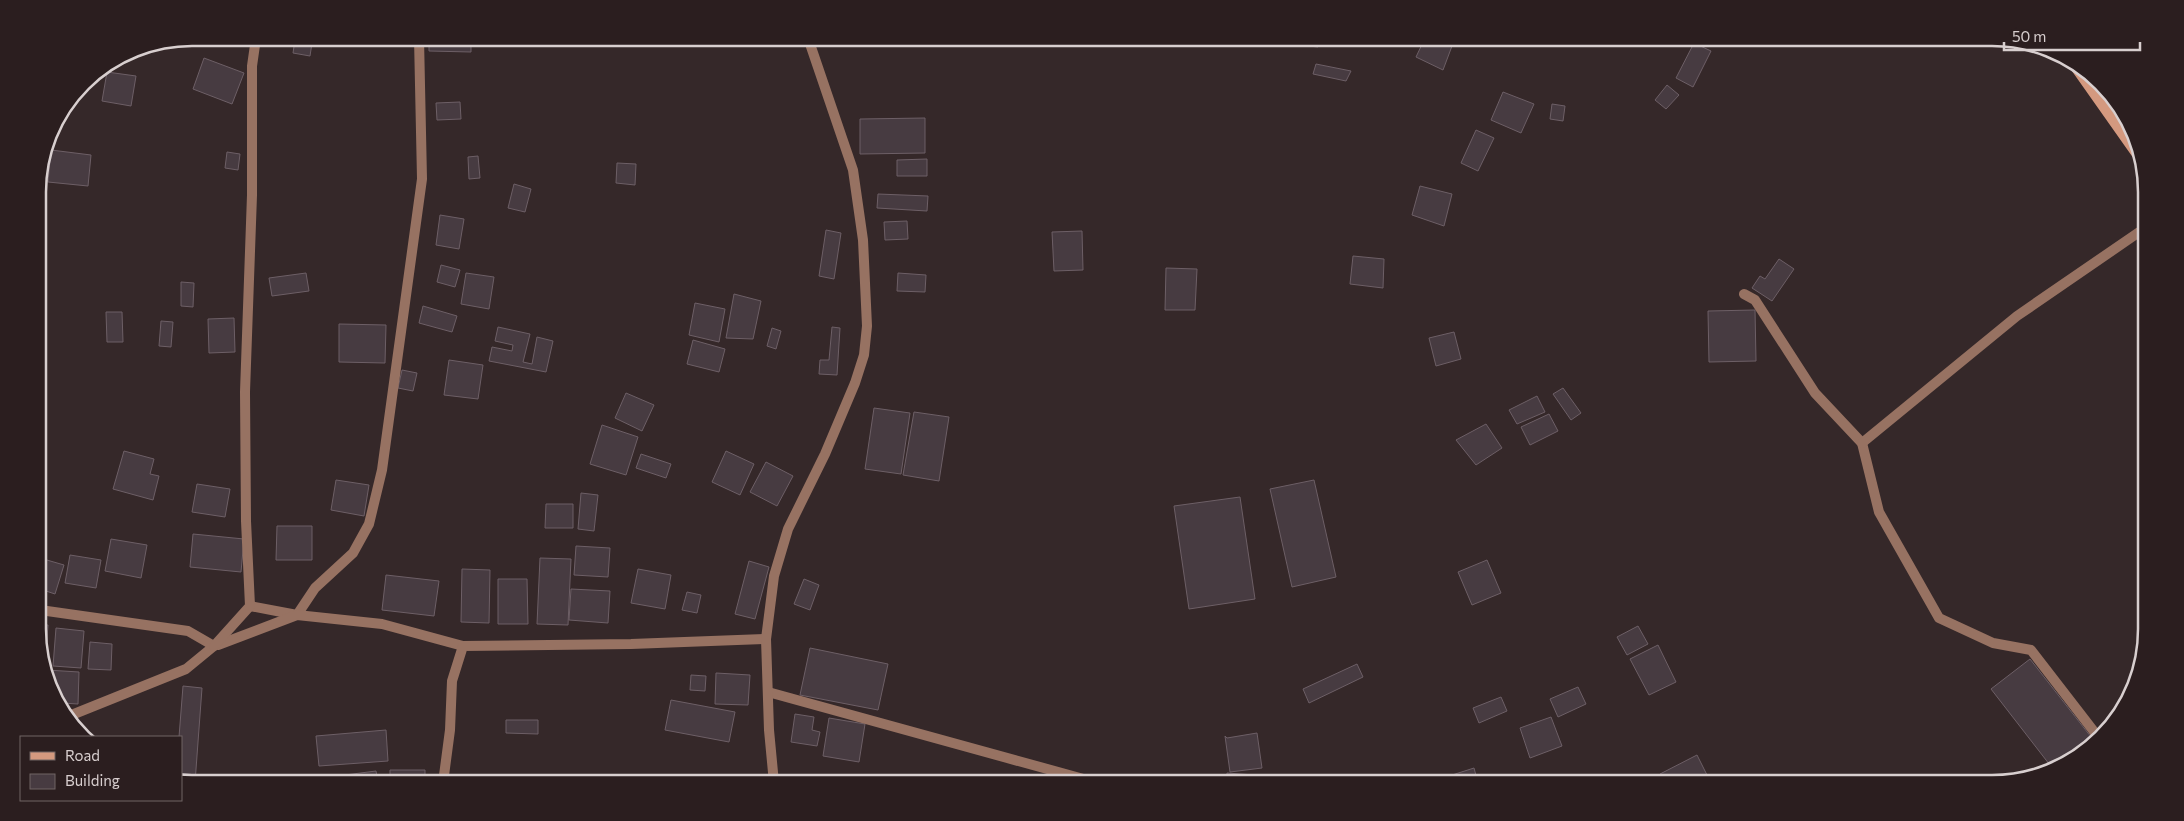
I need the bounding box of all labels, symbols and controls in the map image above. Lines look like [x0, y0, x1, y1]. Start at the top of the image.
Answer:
scale bar [2004, 20, 2140, 52]
text: 50 m [2012, 27, 2046, 45]
legend [20, 736, 182, 801]
text: Road [65, 746, 100, 764]
text: Building [65, 771, 120, 789]

